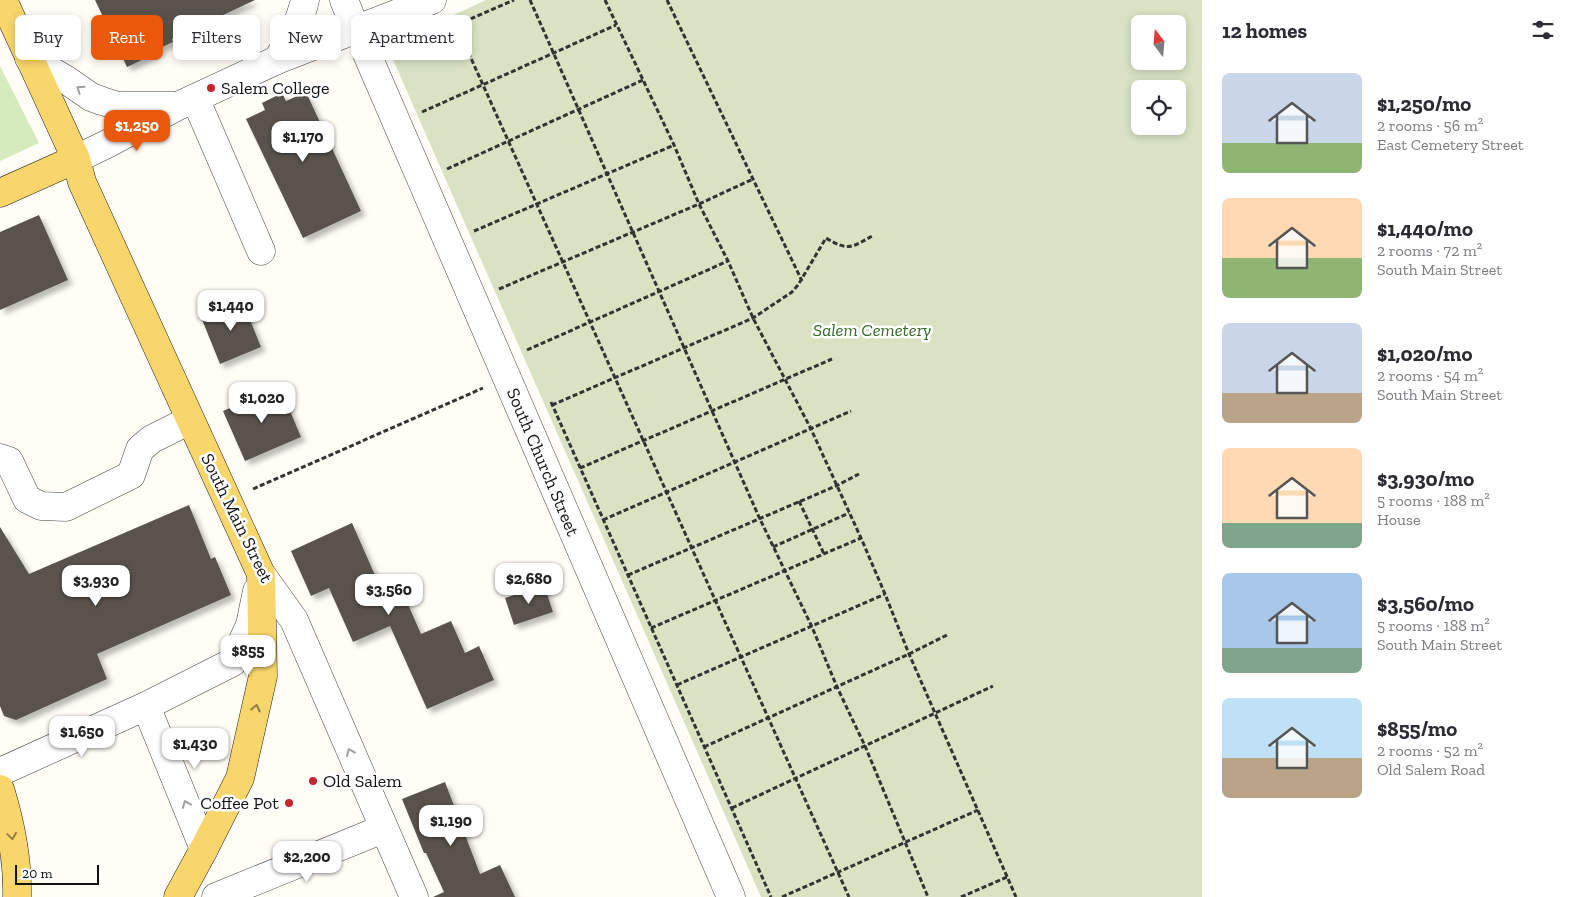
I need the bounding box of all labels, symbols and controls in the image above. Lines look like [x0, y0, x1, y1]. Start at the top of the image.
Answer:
chip: Buy [15, 15, 81, 60]
chip: Rent [91, 15, 163, 60]
chip: Filters [173, 15, 260, 60]
chip: New [270, 15, 341, 60]
chip: Apartment [351, 15, 472, 60]
north arrow [1131, 15, 1186, 70]
map controls [1131, 15, 1186, 135]
icon: filters [1529, 16, 1557, 44]
text: 12 homes [1222, 18, 1307, 43]
place label: Salem College [221, 77, 329, 99]
button: locate [1131, 80, 1186, 135]
marker: Salem College [205, 82, 217, 94]
one-way arrow [76, 86, 85, 96]
text: $1,250/mo [1377, 91, 1471, 116]
icon: home [1262, 93, 1322, 153]
pin: $1,250 [96, 110, 178, 152]
text: $1,250 [115, 116, 159, 135]
text: 2 rooms · 56 m² [1377, 116, 1483, 135]
pin: $1,170 [262, 120, 344, 163]
text: $1,170 [282, 127, 324, 146]
text: East Cemetery Street [1377, 135, 1524, 154]
text: $1,440/mo [1377, 216, 1473, 241]
icon: home [1262, 218, 1322, 278]
text: 2 rooms · 72 m² [1377, 241, 1482, 260]
text: South Main Street [1377, 260, 1502, 279]
pin: $1,440 [190, 290, 272, 332]
text: $1,440 [208, 296, 254, 315]
park label: Salem Cemetery [813, 319, 931, 341]
text: $1,020/mo [1377, 341, 1472, 366]
icon: home [1262, 343, 1322, 403]
text: 2 rooms · 54 m² [1377, 366, 1483, 385]
pin: $1,020 [221, 382, 303, 424]
street label: South Church Street [502, 385, 584, 540]
text: South Main Street [1377, 385, 1502, 404]
text: $1,020 [240, 388, 284, 407]
street label: South Main Street [196, 450, 278, 586]
text: $3,930/mo [1377, 466, 1474, 491]
icon: home [1262, 468, 1322, 528]
text: 5 rooms · 188 m² [1377, 491, 1490, 510]
text: House [1377, 510, 1420, 529]
pin: $2,680 [488, 562, 570, 605]
pin: $3,930 [55, 564, 137, 607]
text: $2,680 [506, 569, 552, 588]
text: $3,930 [73, 571, 119, 590]
pin: $3,560 [348, 574, 430, 616]
text: $3,560 [366, 580, 412, 599]
text: $3,560/mo [1377, 591, 1474, 616]
icon: home [1262, 593, 1322, 653]
text: 5 rooms · 188 m² [1377, 616, 1490, 635]
pin: $855 [218, 634, 278, 677]
text: South Main Street [1377, 635, 1502, 654]
text: $855 [231, 641, 265, 660]
one-way arrow [250, 703, 261, 712]
pin: $1,650 [41, 716, 123, 758]
text: $855/mo [1377, 716, 1457, 741]
icon: home [1262, 718, 1322, 778]
text: $1,650 [60, 722, 104, 741]
pin: $1,430 [154, 728, 236, 770]
text: $1,430 [173, 734, 217, 753]
text: 2 rooms · 52 m² [1377, 741, 1483, 760]
one-way arrow [346, 748, 357, 757]
text: Old Salem Road [1377, 760, 1485, 779]
place label: Old Salem [323, 770, 402, 792]
marker: Old Salem [307, 775, 319, 787]
place label: Coffee Pot [200, 792, 279, 814]
marker: Coffee Pot [283, 797, 295, 809]
one-way arrow [181, 800, 192, 809]
pin: $1,190 [410, 804, 492, 847]
text: $1,190 [430, 811, 472, 830]
one-way arrow [7, 832, 17, 841]
pin: $2,200 [266, 840, 348, 883]
text: $2,200 [283, 847, 331, 866]
scale bar [15, 862, 99, 885]
text: 20 m [22, 865, 53, 882]

